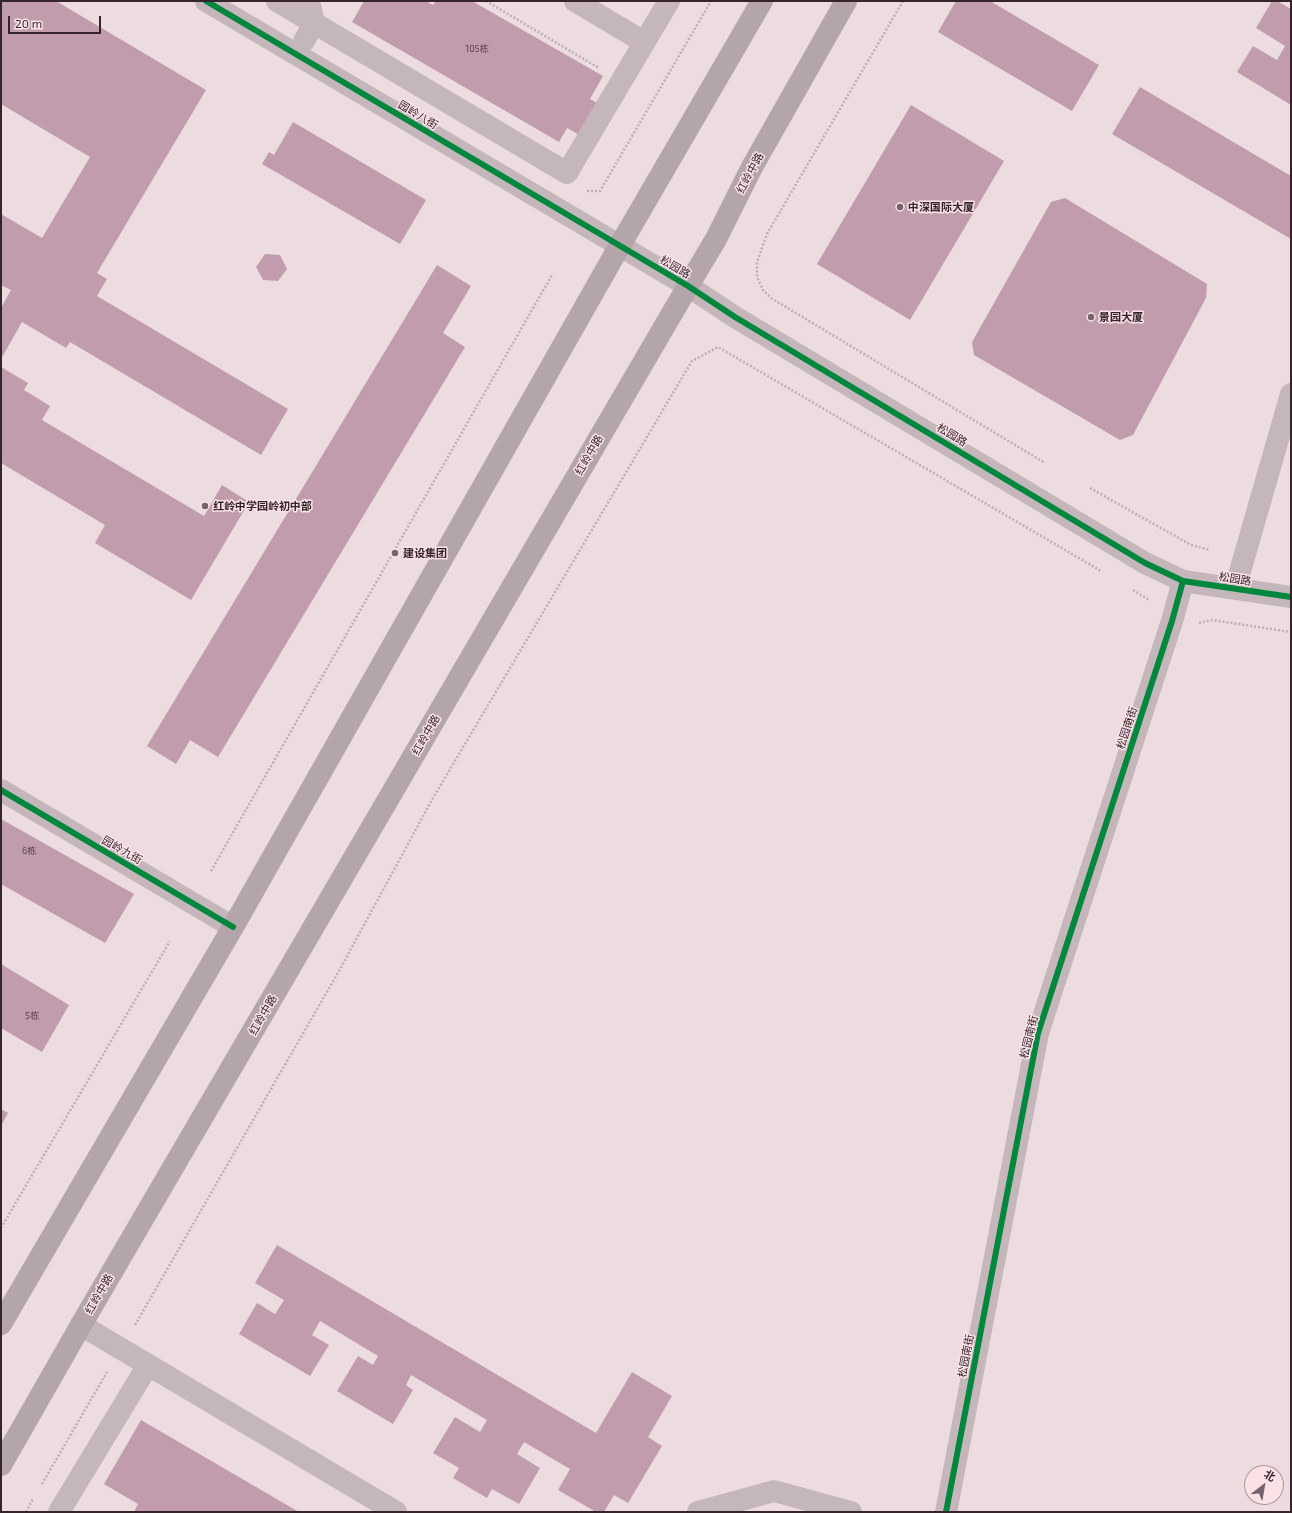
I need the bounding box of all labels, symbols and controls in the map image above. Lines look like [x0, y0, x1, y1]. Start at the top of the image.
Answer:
scale bar [10, 8, 103, 34]
text: 20 m [15, 16, 42, 30]
house number: 105栋 [466, 44, 488, 54]
street label: 园岭八街 [396, 98, 440, 132]
street label: 红岭中路 [734, 150, 766, 196]
place label: 中深国际大厦 [908, 200, 974, 214]
marker: 中深国际大厦 [895, 202, 905, 212]
street label: 松园路 [657, 253, 693, 281]
place label: 景园大厦 [1099, 310, 1143, 324]
marker: 景园大厦 [1086, 312, 1096, 322]
street label: 松园路 [934, 421, 970, 449]
street label: 红岭中路 [572, 433, 606, 477]
place label: 红岭中学园岭初中部 [213, 499, 312, 513]
marker: 红岭中学园岭初中部 [200, 501, 210, 511]
place label: 建设集团 [403, 546, 447, 560]
marker: 建设集团 [390, 548, 400, 558]
street label: 松园路 [1218, 570, 1252, 588]
street label: 松园南街 [1114, 705, 1140, 751]
street label: 红岭中路 [409, 713, 443, 757]
street label: 园岭九街 [100, 833, 144, 867]
house number: 6栋 [22, 846, 36, 856]
street label: 红岭中路 [246, 993, 280, 1037]
house number: 5栋 [25, 1011, 39, 1021]
street label: 松园南街 [1017, 1014, 1041, 1060]
street label: 红岭中路 [82, 1272, 116, 1316]
street label: 松园南街 [955, 1333, 977, 1379]
north arrow [1244, 1465, 1284, 1505]
text: 北 [1262, 1467, 1278, 1484]

